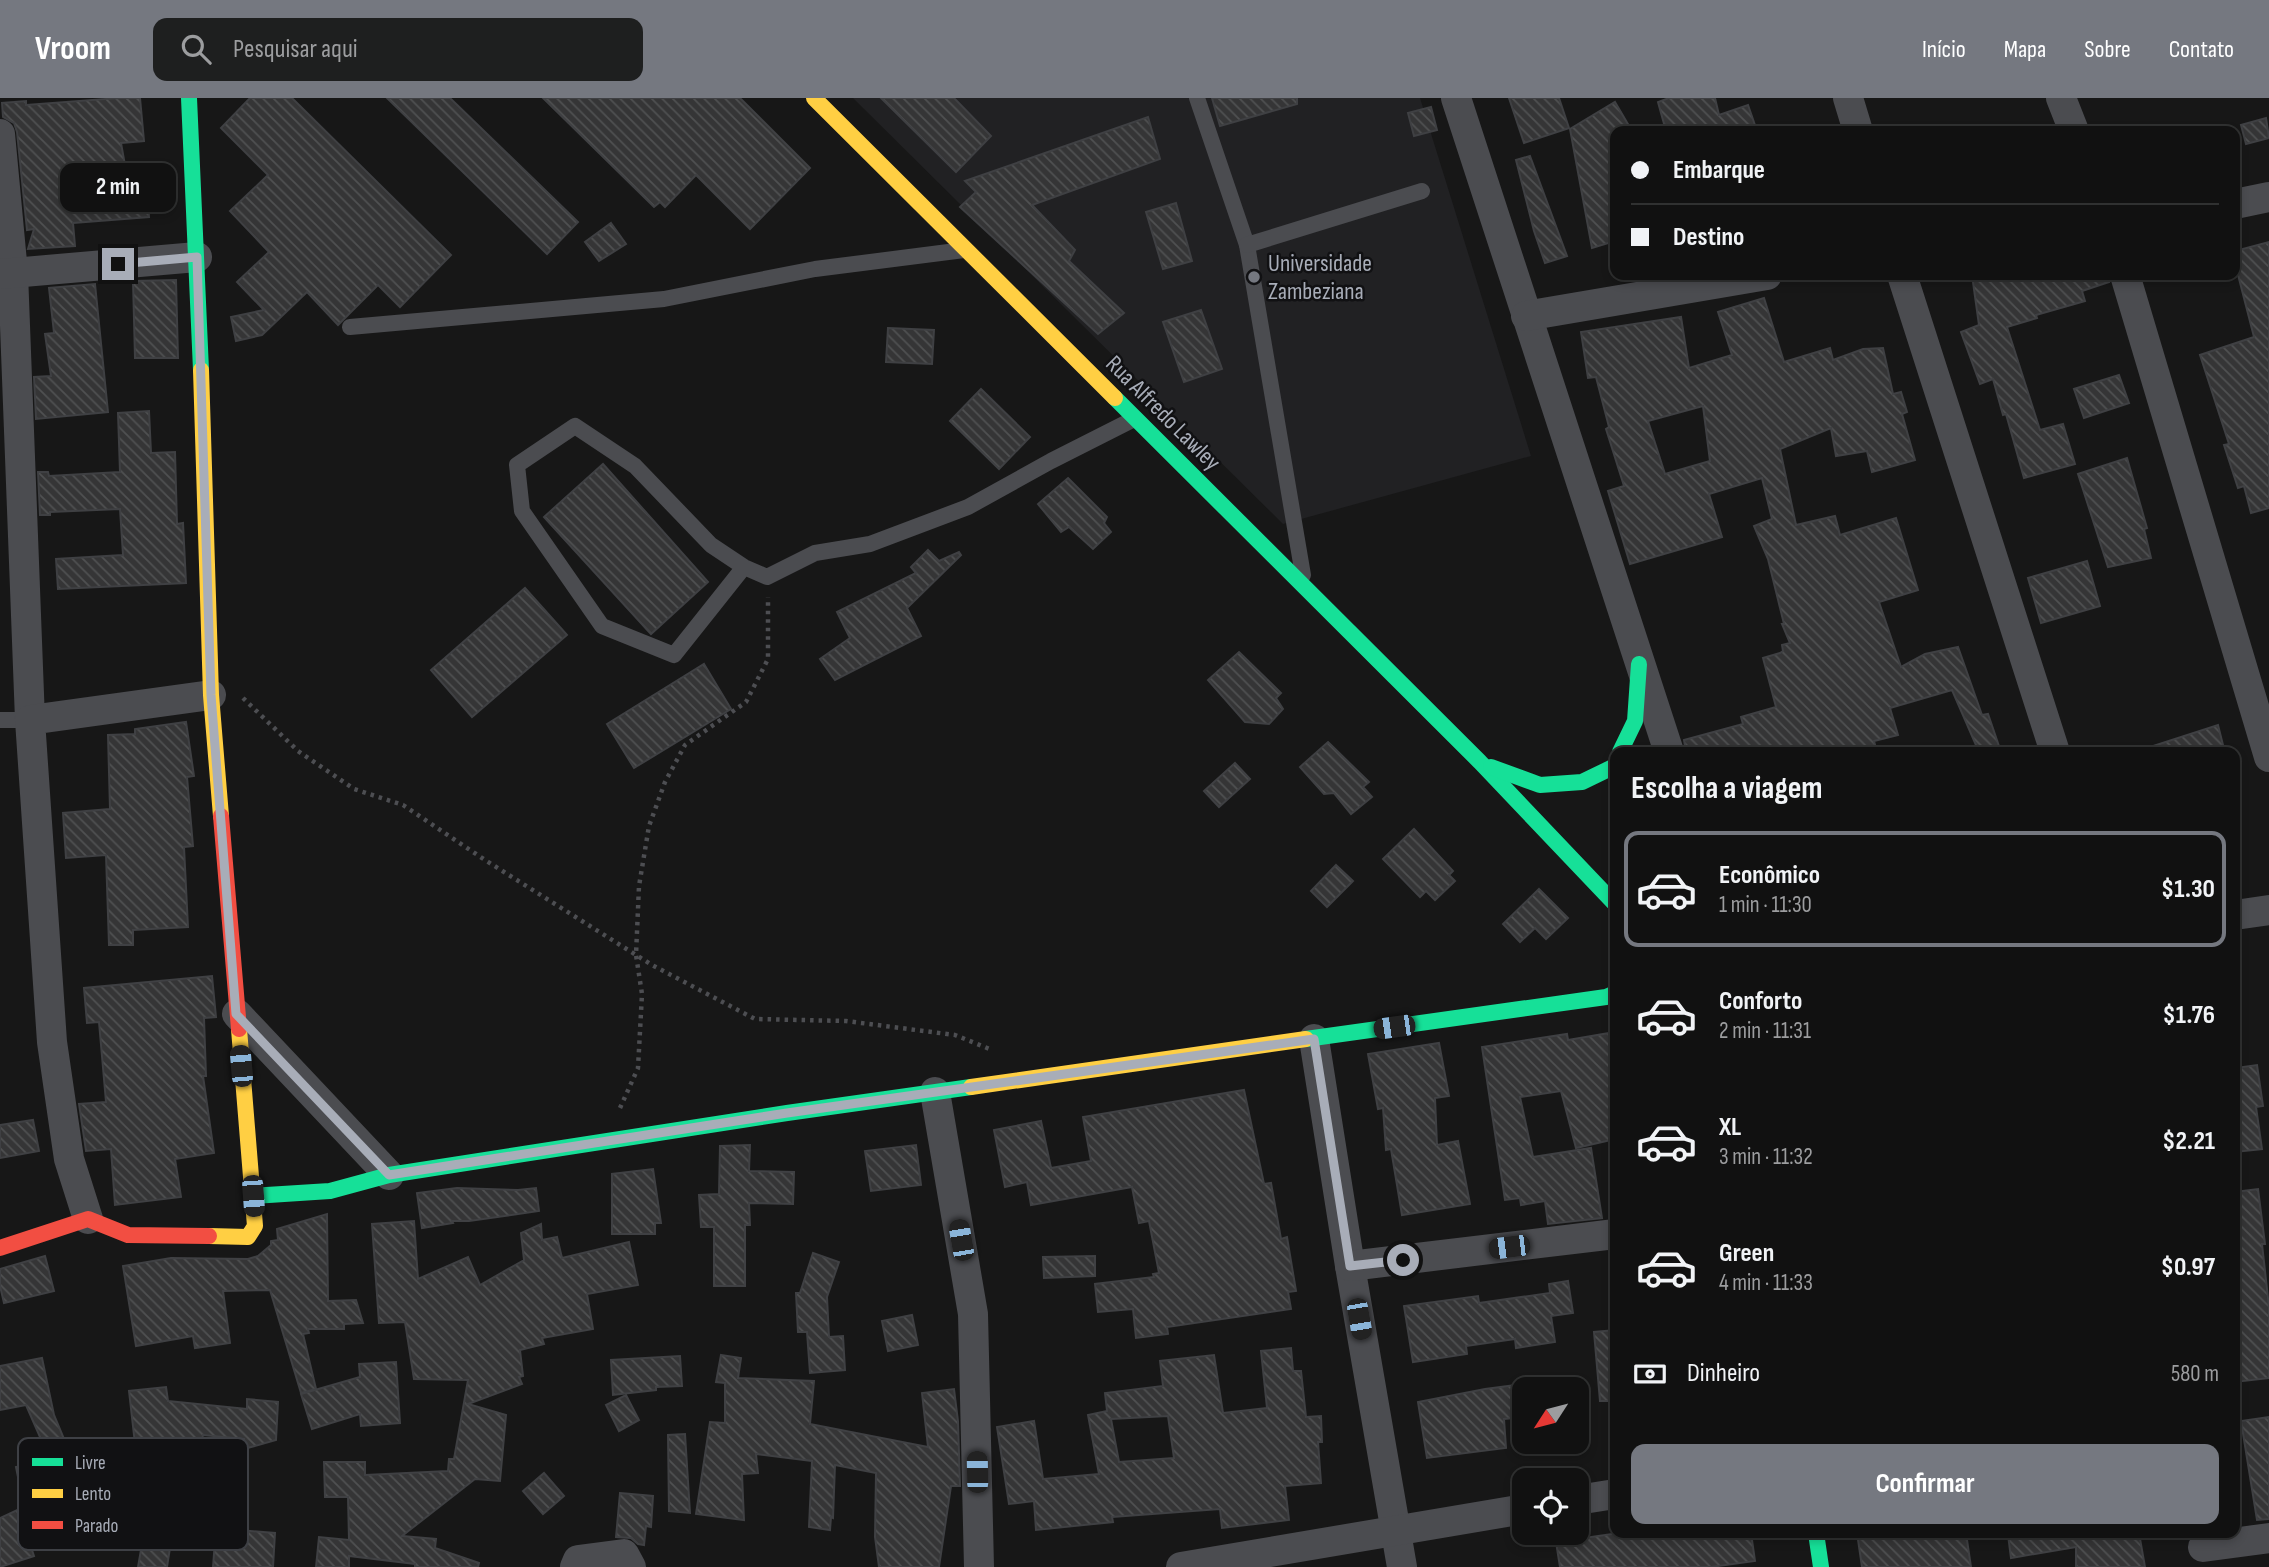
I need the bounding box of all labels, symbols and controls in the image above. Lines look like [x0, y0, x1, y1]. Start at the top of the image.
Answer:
search box [153, 18, 643, 81]
text: Vroom [35, 29, 111, 69]
icon: search [177, 30, 215, 68]
text: Pesquisar aqui [233, 34, 358, 65]
text: Início [1922, 35, 1966, 64]
text: Mapa [2004, 35, 2046, 64]
text: Sobre [2084, 35, 2131, 64]
text: Contato [2169, 35, 2234, 64]
text: Embarque [1673, 155, 1765, 186]
callout: 2 min [60, 162, 176, 212]
text: 2 min [96, 173, 140, 201]
text: Destino [1673, 222, 1744, 253]
route end [102, 248, 134, 280]
place label: Universidade Zambeziana [1268, 249, 1372, 306]
marker: Universidade Zambeziana [1246, 269, 1262, 285]
street label: Rua Alfredo Lawley [1099, 349, 1227, 477]
text: Escolha a viagem [1631, 769, 1823, 808]
icon: car [1635, 858, 1698, 921]
text: Econômico [1719, 860, 1820, 891]
text: $1.30 [2161, 874, 2215, 905]
text: 1 min · 11:30 [1719, 891, 1812, 919]
icon: car [1635, 984, 1698, 1047]
text: Conforto [1719, 986, 1802, 1017]
text: $1.76 [2162, 1000, 2215, 1031]
car [1372, 1014, 1417, 1040]
text: 2 min · 11:31 [1719, 1017, 1811, 1045]
car [229, 1044, 254, 1088]
icon: car [1635, 1110, 1698, 1173]
text: XL [1719, 1112, 1741, 1143]
text: $2.21 [2162, 1126, 2215, 1157]
text: 3 min · 11:32 [1719, 1143, 1813, 1171]
car [242, 1174, 265, 1218]
car [948, 1217, 975, 1263]
car [1487, 1234, 1532, 1260]
icon: car [1635, 1236, 1698, 1299]
text: Green [1719, 1238, 1774, 1269]
route start [1387, 1244, 1419, 1276]
text: $0.97 [2161, 1252, 2215, 1283]
text: 4 min · 11:33 [1719, 1269, 1813, 1297]
car [1346, 1296, 1373, 1342]
icon: cash [1631, 1355, 1669, 1393]
text: Dinheiro [1687, 1358, 1760, 1389]
text: 580 m [2171, 1360, 2219, 1388]
north arrow [1512, 1377, 1589, 1454]
map controls [1512, 1377, 1589, 1545]
legend [18, 1438, 248, 1550]
button: Confirmar [1631, 1444, 2219, 1524]
car [967, 1451, 988, 1493]
text: Livre [75, 1452, 106, 1475]
button: locate [1512, 1468, 1589, 1545]
text: Lento [75, 1483, 111, 1506]
text: Parado [75, 1515, 118, 1538]

